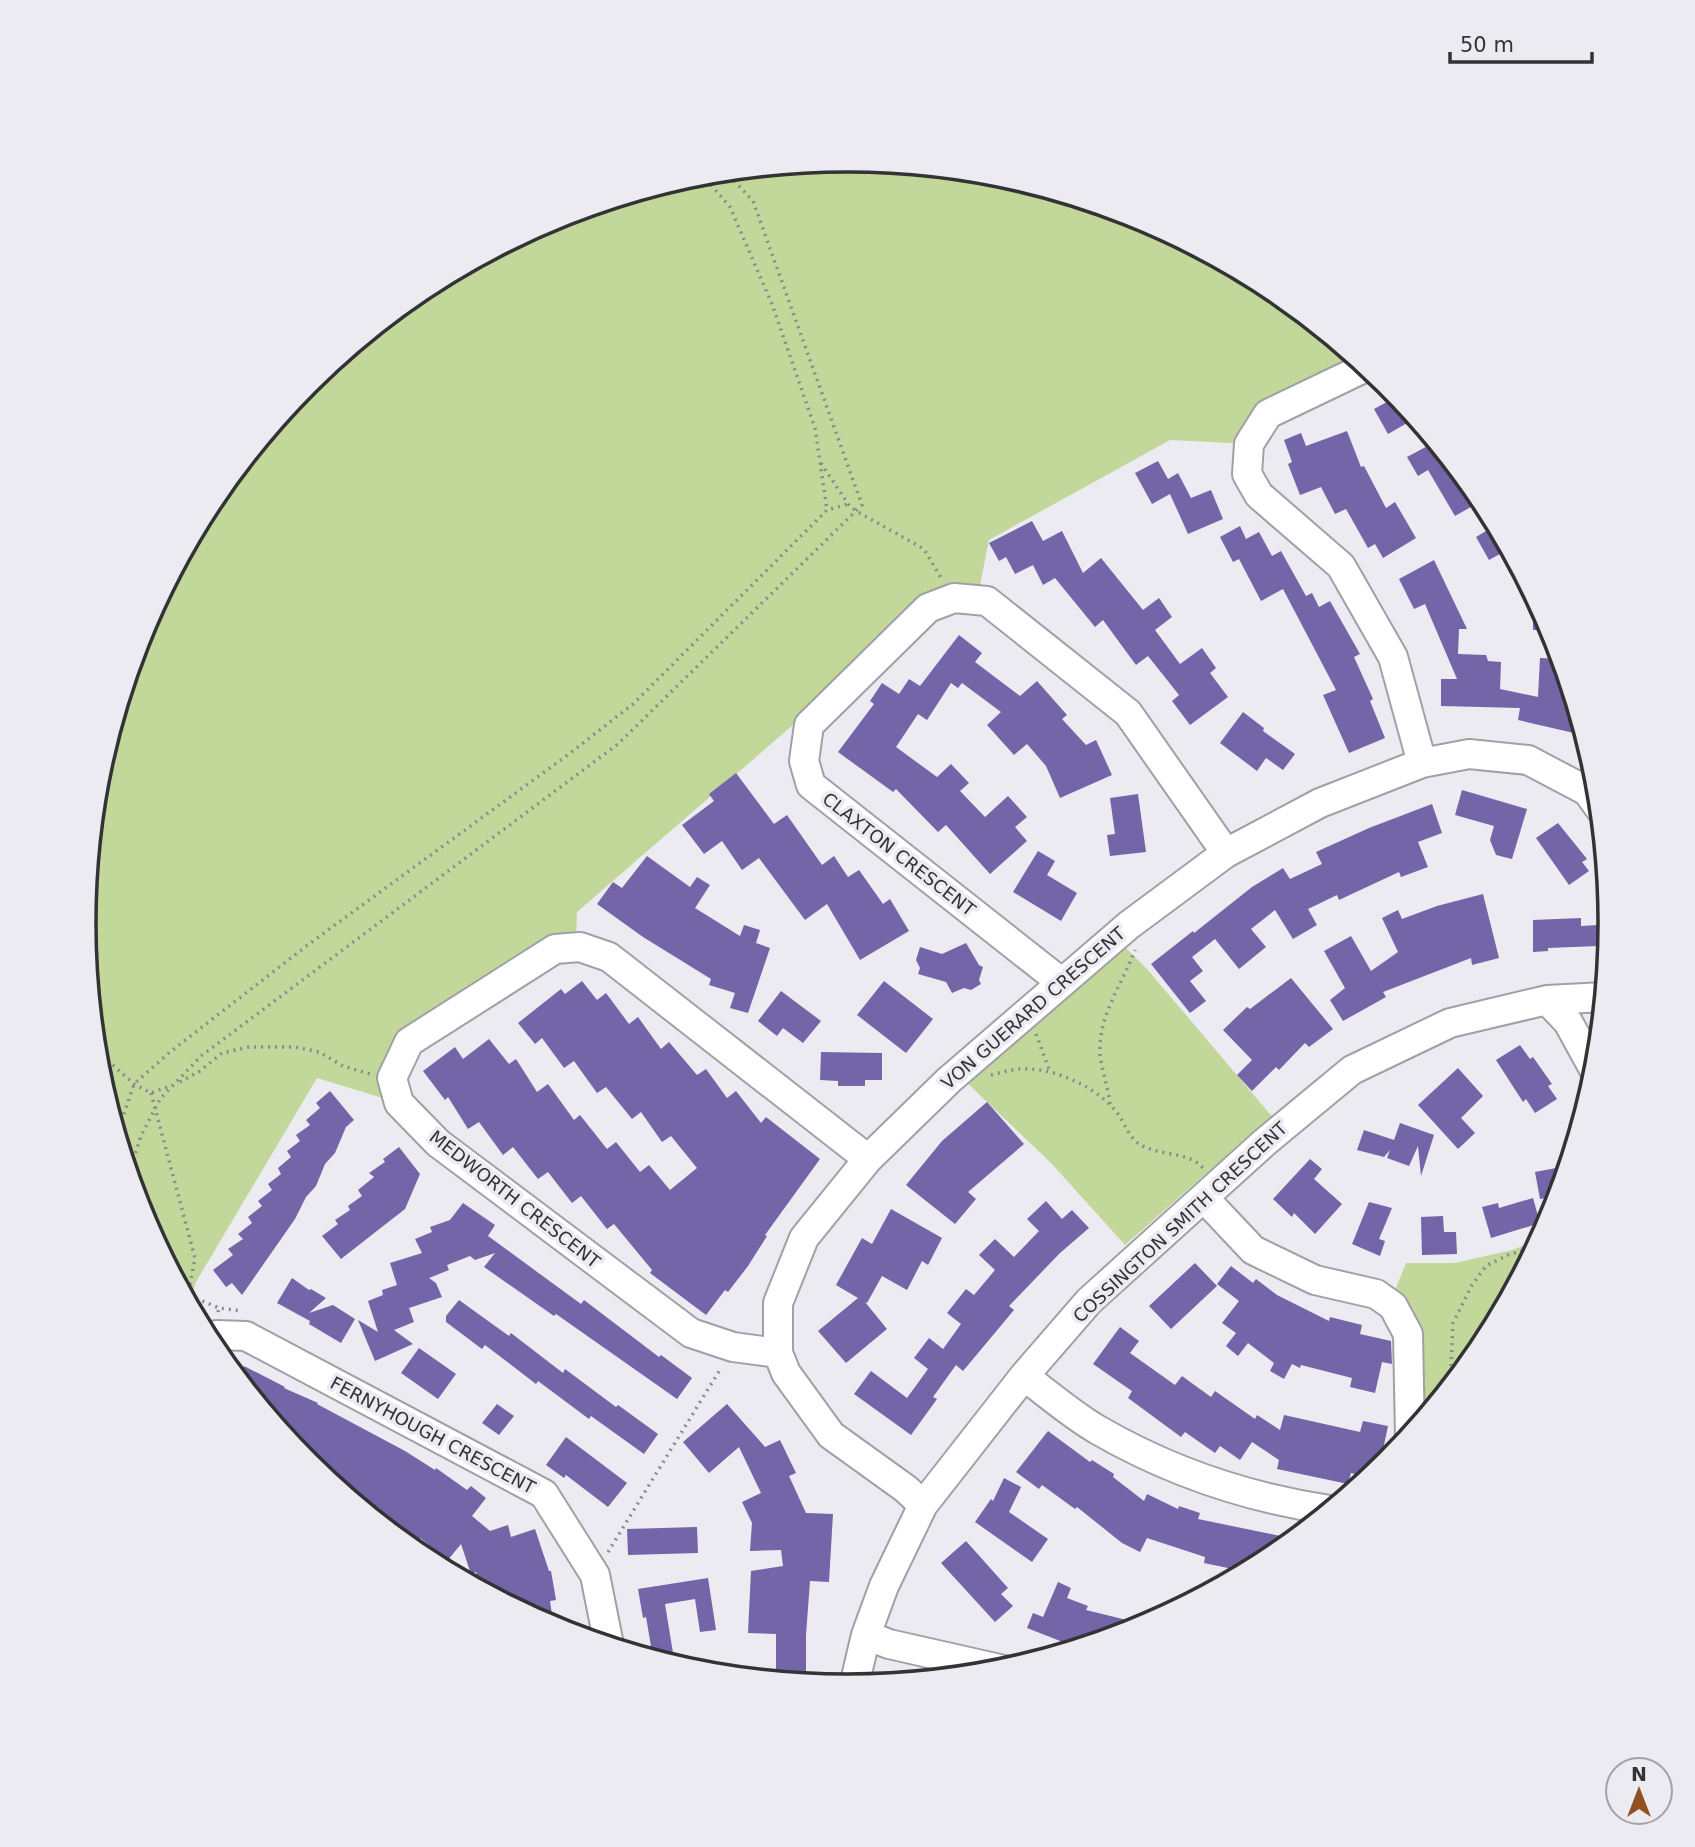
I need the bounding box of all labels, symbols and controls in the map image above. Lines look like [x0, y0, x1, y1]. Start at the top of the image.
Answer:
scale bar [1450, 21, 1592, 65]
text: 50 m [1460, 33, 1514, 57]
street label: CLAXTON CRESCENT [818, 788, 980, 921]
street label: VON GUERARD CRESCENT [937, 922, 1130, 1093]
street label: COSSINGTON SMITH CRESCENT [1069, 1117, 1292, 1327]
street label: MEDWORTH CRESCENT [426, 1126, 605, 1273]
street label: FERNYHOUGH CRESCENT [327, 1372, 540, 1499]
north arrow [1604, 1756, 1674, 1826]
text: N [1631, 1763, 1647, 1785]

